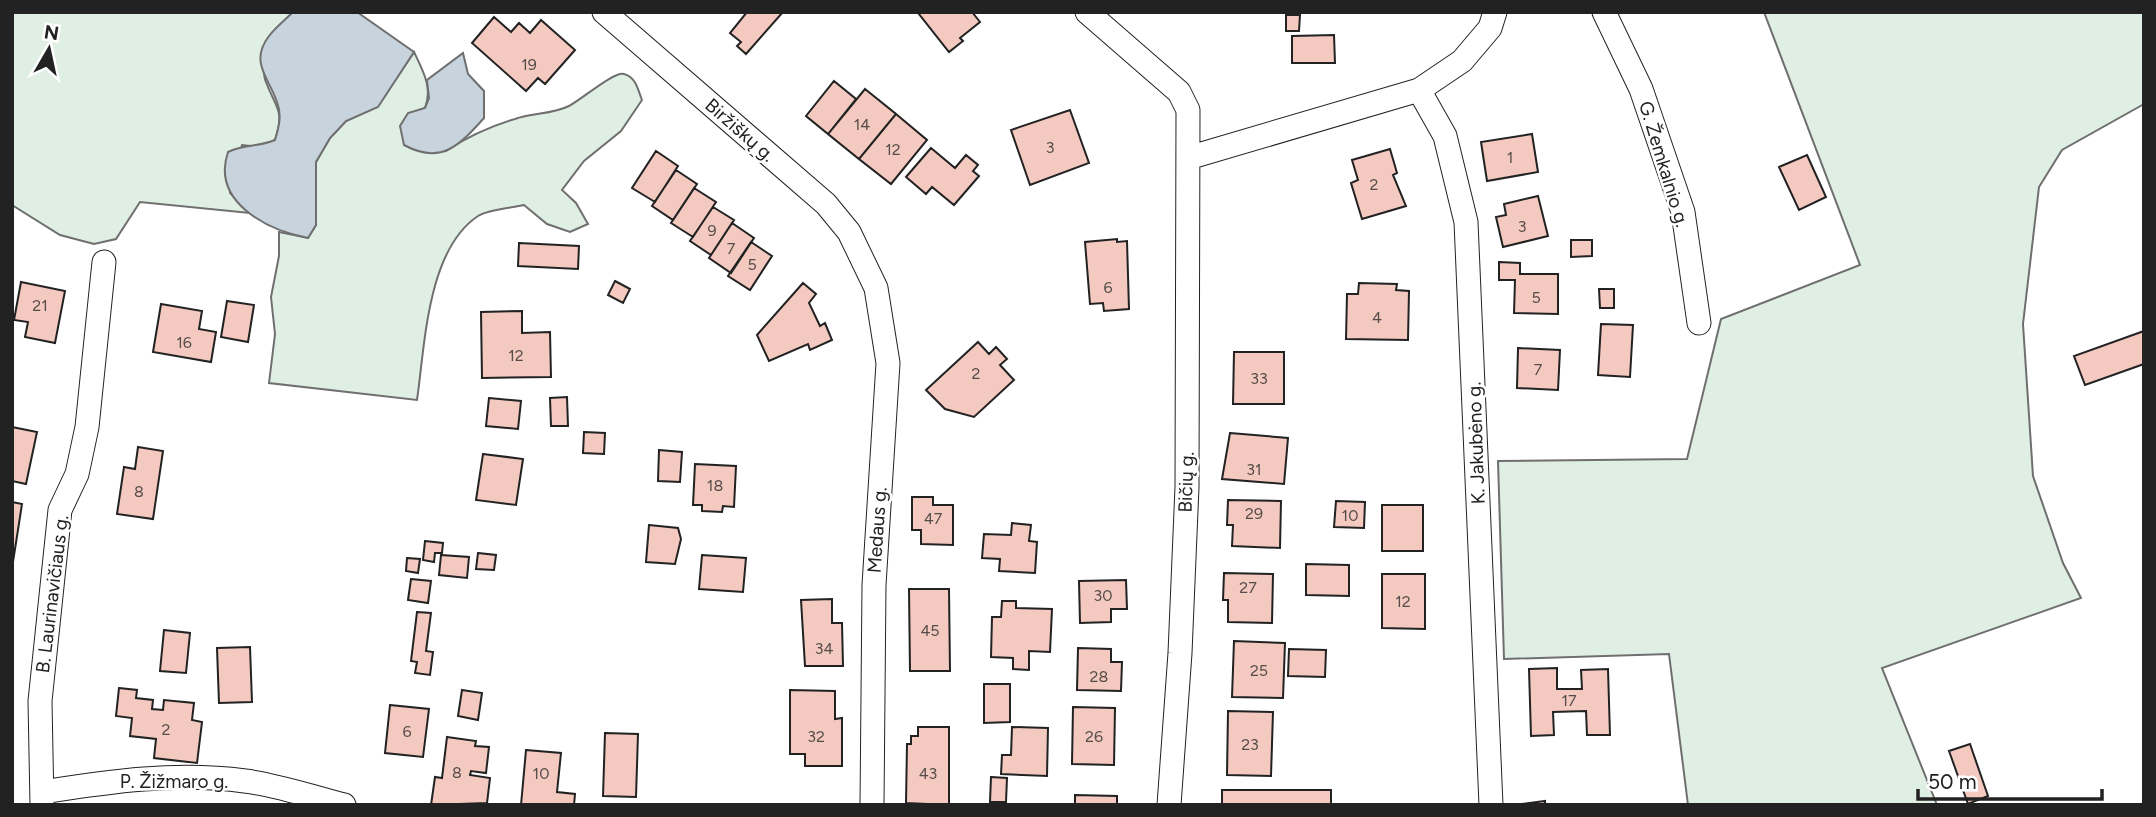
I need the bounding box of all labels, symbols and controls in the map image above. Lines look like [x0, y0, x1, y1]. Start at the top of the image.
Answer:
north arrow [14, 14, 84, 84]
text: N [43, 20, 61, 45]
house number: 19 [521, 55, 537, 74]
street label: Biržiškų g. [700, 94, 780, 166]
street label: G. Žemkalnio g. [1634, 98, 1694, 230]
house number: 14 [854, 115, 870, 134]
house number: 3 [1046, 138, 1054, 157]
house number: 12 [885, 140, 901, 159]
house number: 1 [1507, 148, 1513, 167]
house number: 2 [1370, 175, 1378, 194]
house number: 3 [1518, 217, 1526, 236]
house number: 9 [707, 221, 717, 240]
house number: 7 [727, 239, 736, 258]
house number: 5 [747, 255, 757, 274]
house number: 6 [1103, 278, 1113, 297]
house number: 5 [1531, 288, 1541, 307]
house number: 21 [32, 296, 48, 315]
house number: 4 [1372, 308, 1382, 327]
house number: 16 [176, 333, 192, 352]
house number: 12 [508, 346, 524, 365]
house number: 7 [1534, 360, 1543, 379]
house number: 2 [972, 364, 980, 383]
house number: 33 [1250, 369, 1268, 388]
street label: K. Jakubėno g. [1462, 381, 1490, 505]
street label: Bičių g. [1173, 451, 1199, 513]
house number: 31 [1246, 460, 1262, 479]
house number: 18 [707, 476, 723, 495]
house number: 8 [134, 482, 144, 501]
street label: Medaus g. [863, 486, 891, 574]
house number: 29 [1245, 504, 1263, 523]
house number: 10 [1342, 506, 1358, 525]
house number: 47 [924, 509, 943, 528]
street label: B. Laurinavičiaus g. [31, 513, 73, 674]
house number: 27 [1239, 578, 1257, 597]
house number: 30 [1094, 586, 1112, 605]
house number: 12 [1395, 592, 1411, 611]
house number: 45 [920, 621, 940, 640]
house number: 34 [815, 639, 833, 658]
house number: 25 [1250, 661, 1268, 680]
house number: 28 [1090, 667, 1108, 686]
house number: 17 [1561, 691, 1577, 710]
house number: 2 [162, 720, 170, 739]
house number: 6 [402, 722, 412, 741]
house number: 32 [807, 727, 825, 746]
house number: 26 [1085, 727, 1103, 746]
house number: 23 [1241, 735, 1259, 754]
scale bar [1918, 758, 2102, 802]
house number: 8 [452, 763, 462, 782]
house number: 10 [533, 764, 549, 783]
house number: 43 [919, 764, 937, 783]
text: 50 m [1928, 769, 1977, 794]
street label: P. Žižmaro g. [120, 770, 228, 793]

